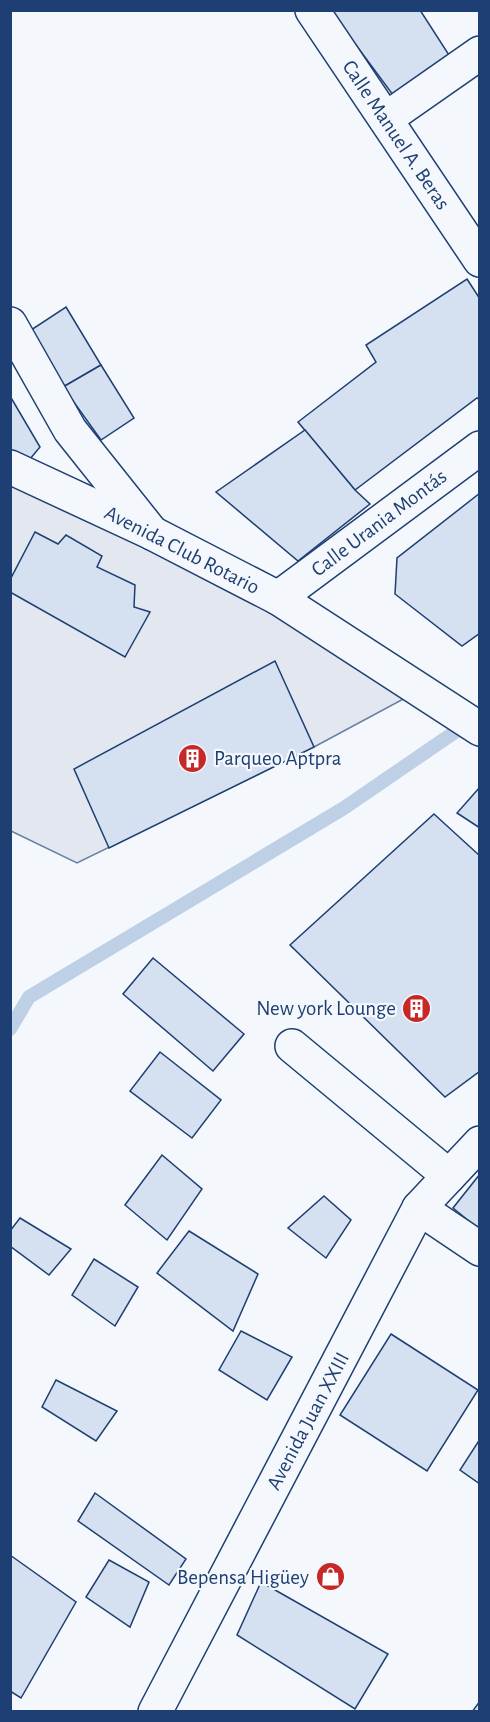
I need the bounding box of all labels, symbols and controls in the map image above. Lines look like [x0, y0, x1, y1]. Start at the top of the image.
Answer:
street label: Calle Manuel A. Beras [338, 57, 454, 213]
street label: Calle Urania Montás [307, 465, 451, 581]
street label: Avenida Club Rotario [101, 502, 263, 598]
building icon: Parqueo Aptpra [177, 742, 209, 774]
place label: Parqueo Aptpra [214, 748, 342, 769]
building icon: New york Lounge [401, 992, 433, 1024]
place label: New york Lounge [256, 998, 396, 1019]
street label: Avenida Juan XXIII [263, 1349, 353, 1493]
shop icon: Bepensa Higüey [314, 1561, 346, 1593]
place label: Bepensa Higüey [177, 1567, 309, 1588]

